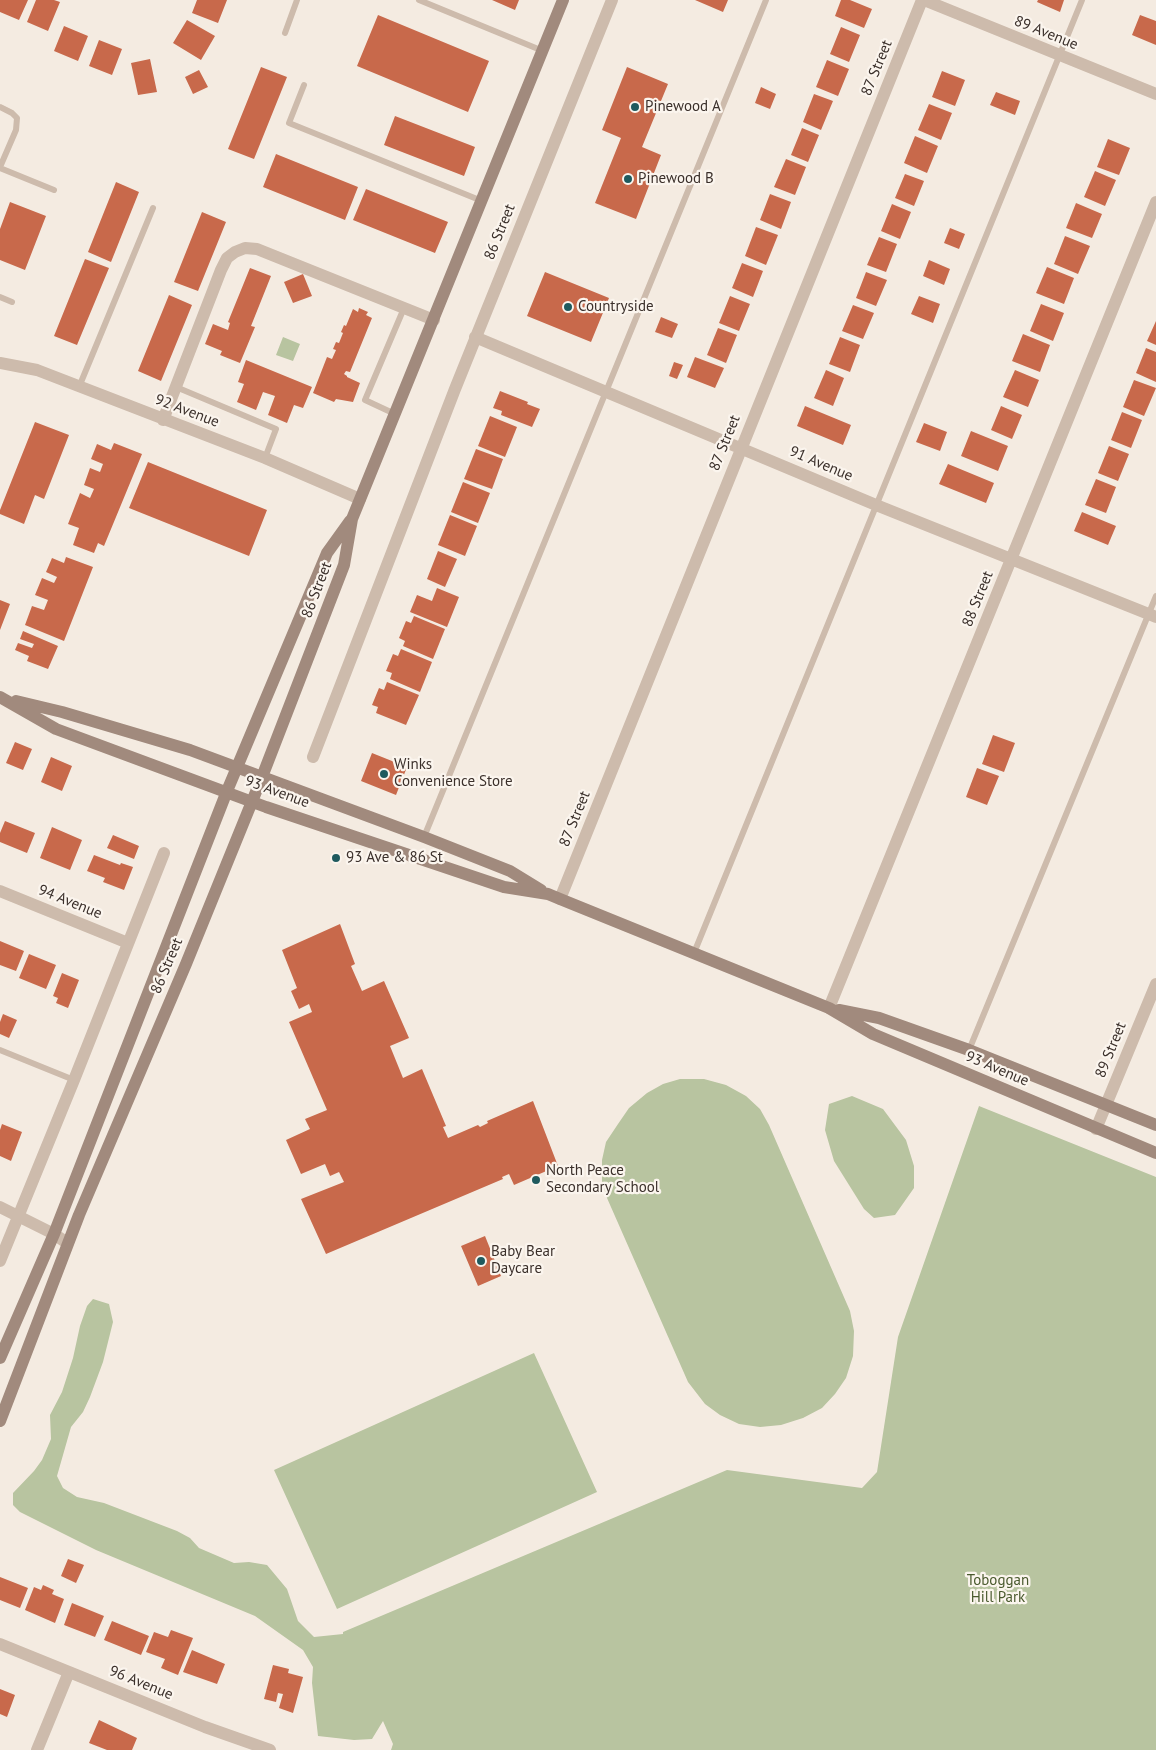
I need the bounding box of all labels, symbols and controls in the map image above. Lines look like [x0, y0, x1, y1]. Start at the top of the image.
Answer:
street label: 89 Avenue [1011, 12, 1081, 54]
street label: 87 Street [858, 37, 896, 99]
place label: Pinewood A [645, 98, 721, 116]
marker: Pinewood A [629, 101, 641, 113]
place label: Pinewood B [638, 170, 714, 188]
marker: Pinewood B [622, 173, 634, 185]
street label: 86 Street [481, 201, 519, 263]
place label: Countryside [578, 298, 654, 316]
marker: Countryside [562, 301, 574, 313]
street label: 92 Avenue [152, 391, 222, 431]
street label: 87 Street [706, 412, 744, 474]
street label: 91 Avenue [787, 443, 855, 485]
street label: 86 Street [298, 559, 336, 621]
street label: 88 Street [959, 568, 997, 630]
place label: Winks Convenience Store [394, 756, 513, 791]
marker: Winks Convenience Store [378, 768, 390, 780]
street label: 93 Avenue [242, 772, 312, 812]
street label: 87 Street [556, 788, 594, 850]
place label: 93 Ave & 86 St [346, 849, 443, 867]
marker: 93 Ave & 86 St [330, 852, 342, 864]
street label: 94 Avenue [35, 881, 105, 923]
street label: 86 Street [147, 935, 187, 997]
street label: 89 Street [1092, 1019, 1130, 1081]
street label: 93 Avenue [963, 1048, 1031, 1090]
place label: North Peace Secondary School [546, 1162, 659, 1197]
marker: North Peace Secondary School [530, 1174, 542, 1186]
place label: Baby Bear Daycare [491, 1243, 555, 1278]
marker: Baby Bear Daycare [475, 1255, 487, 1267]
park label: Toboggan Hill Park [967, 1572, 1029, 1607]
street label: 96 Avenue [106, 1662, 176, 1704]

